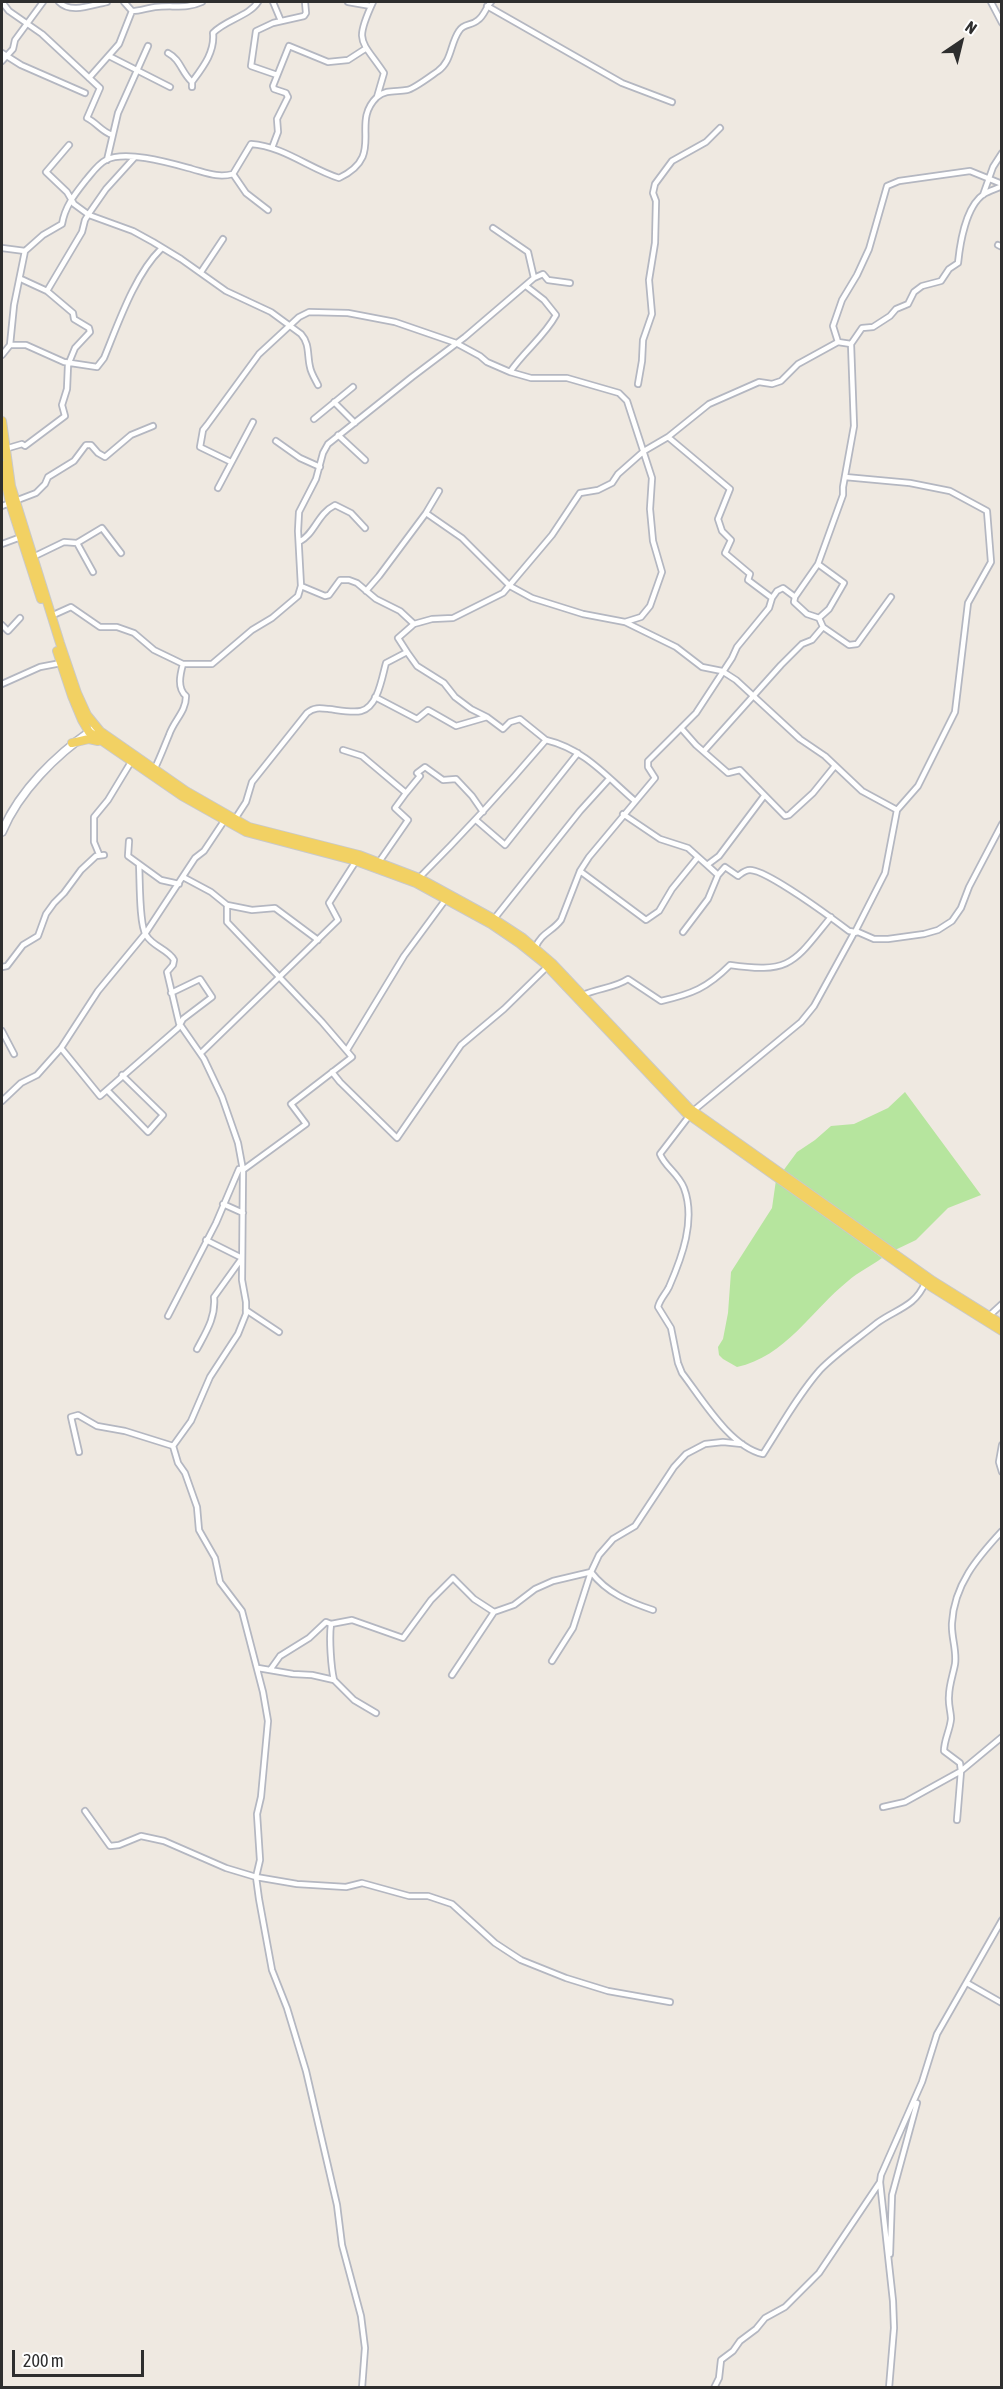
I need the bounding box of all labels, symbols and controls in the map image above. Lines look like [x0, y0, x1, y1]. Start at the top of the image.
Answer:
north arrow [931, 12, 991, 72]
text: N [962, 17, 980, 37]
scale bar [15, 2338, 147, 2376]
text: 200 m [23, 2350, 64, 2371]

